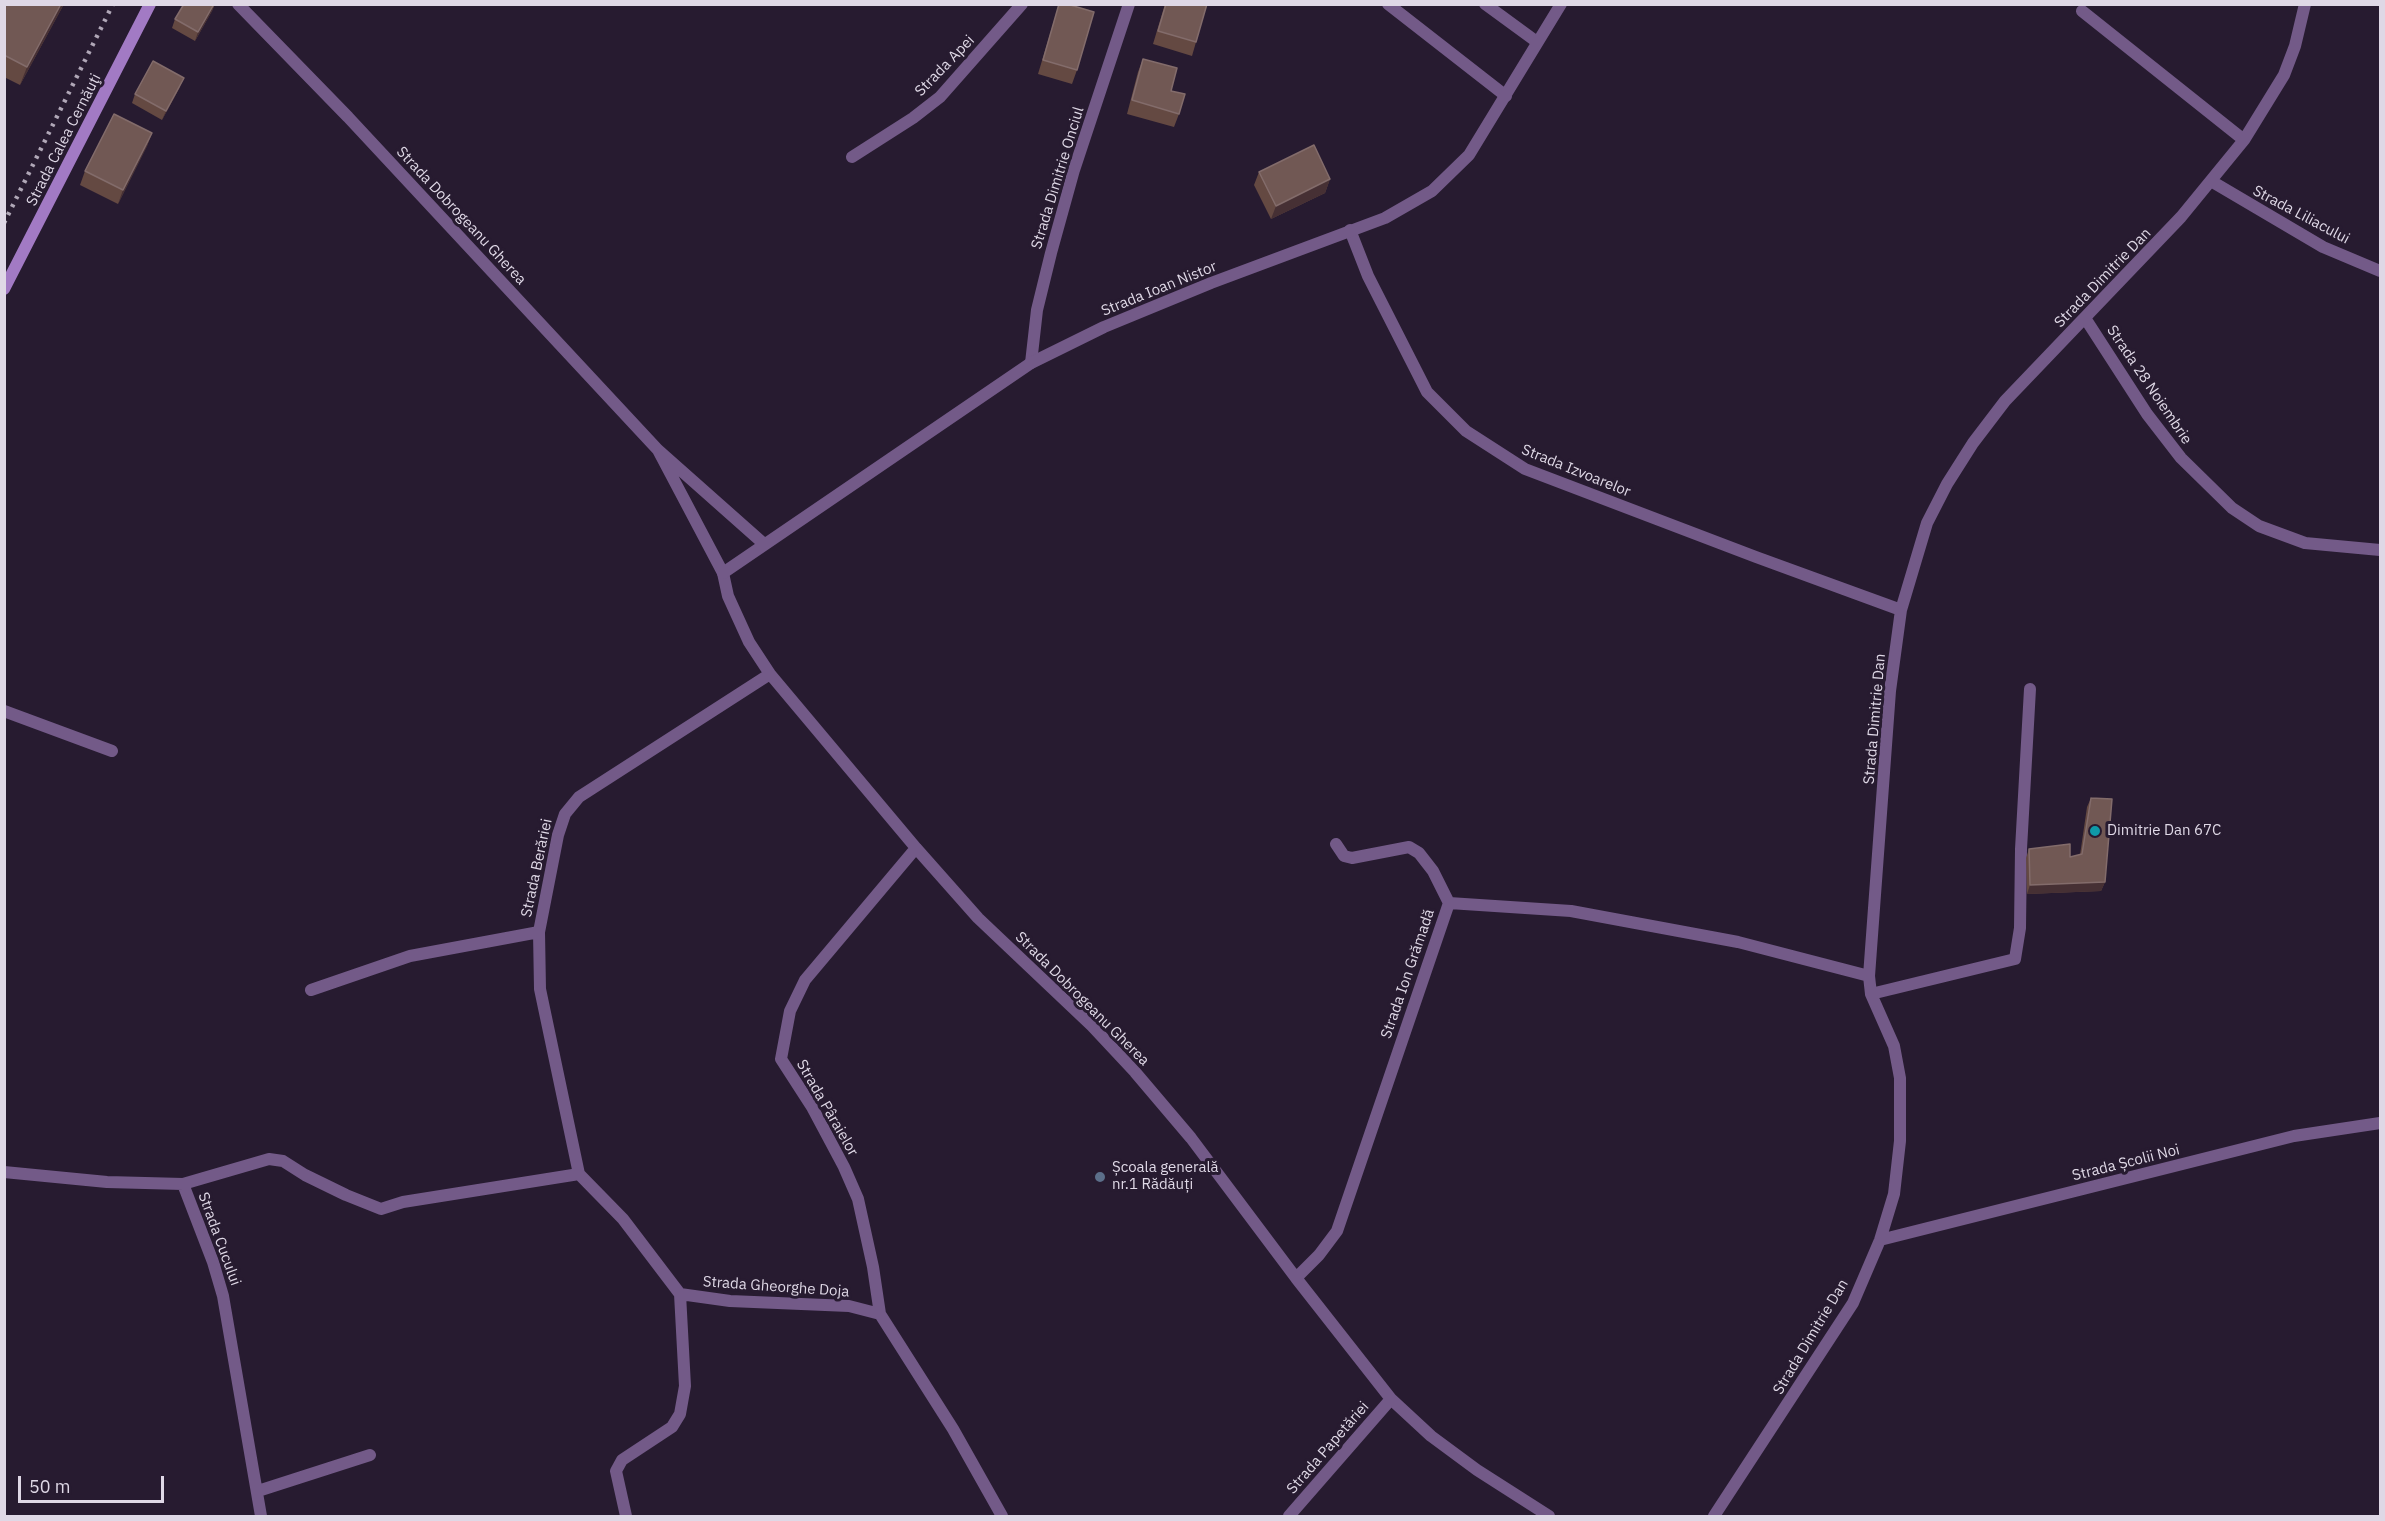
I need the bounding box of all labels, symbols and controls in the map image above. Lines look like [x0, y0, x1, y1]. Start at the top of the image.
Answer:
street label: Strada Apei [911, 32, 979, 100]
street label: Strada Calea Cernăuţi [23, 71, 105, 209]
street label: Strada Dimitrie Onciul [1028, 105, 1088, 251]
street label: Strada Dobrogeanu Gherea [392, 143, 530, 289]
street label: Strada Liliacului [2249, 182, 2353, 248]
street label: Strada Dimitrie Dan [2051, 225, 2155, 331]
street label: Strada Ioan Nistor [1099, 258, 1219, 320]
street label: Strada 28 Noiembrie [2103, 322, 2195, 448]
street label: Strada Izvoarelor [1519, 441, 1633, 501]
street label: Strada Dimitrie Dan [1860, 653, 1890, 785]
street label: Strada Berăriei [518, 817, 556, 919]
place label: Dimitrie Dan 67C [2107, 822, 2221, 840]
marker: Dimitrie Dan 67C [2088, 824, 2102, 838]
street label: Strada Ion Grămadă [1377, 907, 1439, 1041]
street label: Strada Dobrogeanu Gherea [1011, 928, 1153, 1070]
street label: Strada Pâraielor [792, 1057, 862, 1159]
street label: Strada Școlii Noi [2070, 1141, 2182, 1185]
place label: Școala generală nr.1 Rădăuți [1112, 1159, 1219, 1194]
marker: Școala generală nr.1 Rădăuți [1093, 1170, 1107, 1184]
street label: Strada Cucului [194, 1190, 244, 1288]
street label: Strada Gheorghe Doja [702, 1273, 850, 1301]
street label: Strada Dimitrie Dan [1769, 1276, 1853, 1398]
street label: Strada Papetăriei [1283, 1398, 1373, 1498]
scale bar [21, 1464, 166, 1502]
text: 50 m [29, 1475, 71, 1498]

